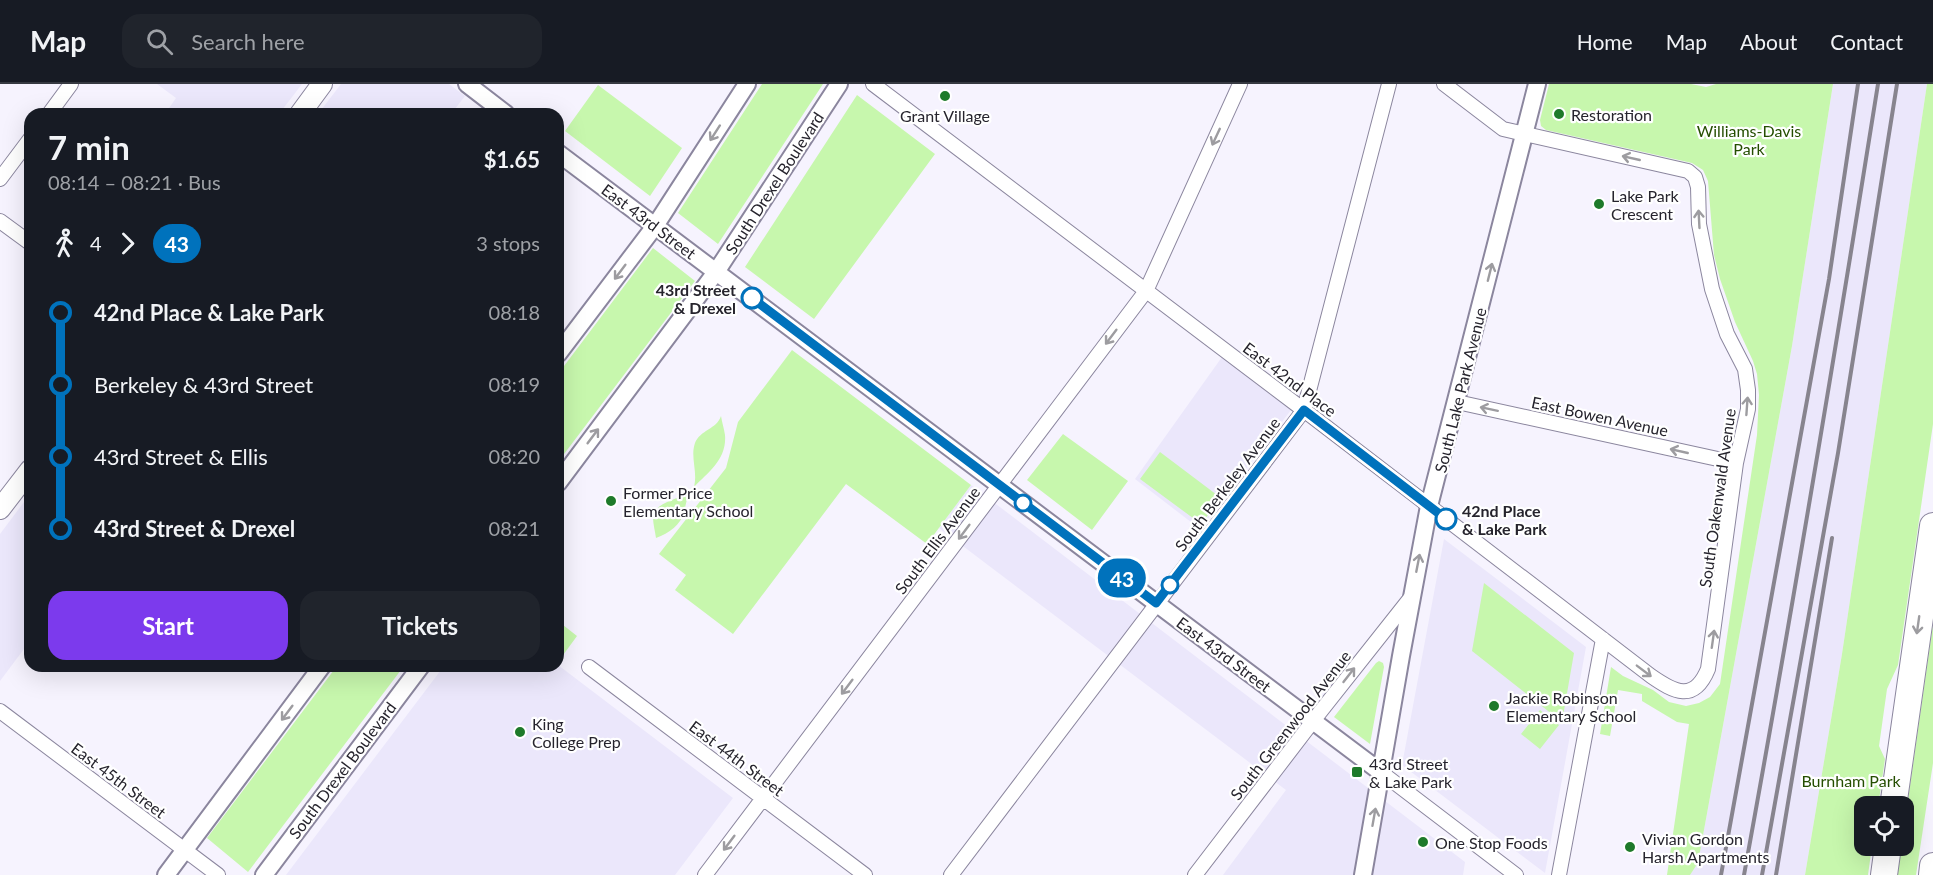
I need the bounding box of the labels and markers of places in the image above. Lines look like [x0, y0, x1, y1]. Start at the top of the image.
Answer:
marker: Grant Village [938, 89, 952, 103]
place label: Restoration [1571, 105, 1652, 124]
place label: Grant Village [900, 106, 990, 125]
marker: Restoration [1552, 107, 1566, 121]
place label: Lake Park Crescent [1611, 186, 1680, 223]
marker: Lake Park Crescent [1592, 197, 1606, 211]
place label: 43rd Street & Drexel [656, 280, 736, 317]
marker: 43rd Street & Drexel [741, 287, 763, 309]
place label: Former Price Elementary School [623, 483, 753, 520]
marker: Former Price Elementary School [604, 494, 618, 508]
unlabelled marker [1014, 494, 1032, 512]
place label: 42nd Place & Lake Park [1462, 501, 1547, 538]
marker: 42nd Place & Lake Park [1435, 508, 1457, 530]
unlabelled marker [1161, 576, 1179, 594]
place label: Jackie Robinson Elementary School [1506, 688, 1636, 725]
marker: Jackie Robinson Elementary School [1487, 699, 1501, 713]
place label: King College Prep [532, 714, 621, 751]
marker: King College Prep [513, 725, 527, 739]
place label: 43rd Street & Lake Park [1369, 754, 1453, 791]
marker: 43rd Street & Lake Park [1350, 765, 1364, 779]
place label: Vivian Gordon Harsh Apartments [1642, 829, 1770, 866]
place label: One Stop Foods [1435, 833, 1548, 852]
marker: One Stop Foods [1416, 835, 1430, 849]
marker: Vivian Gordon Harsh Apartments [1623, 840, 1637, 854]

